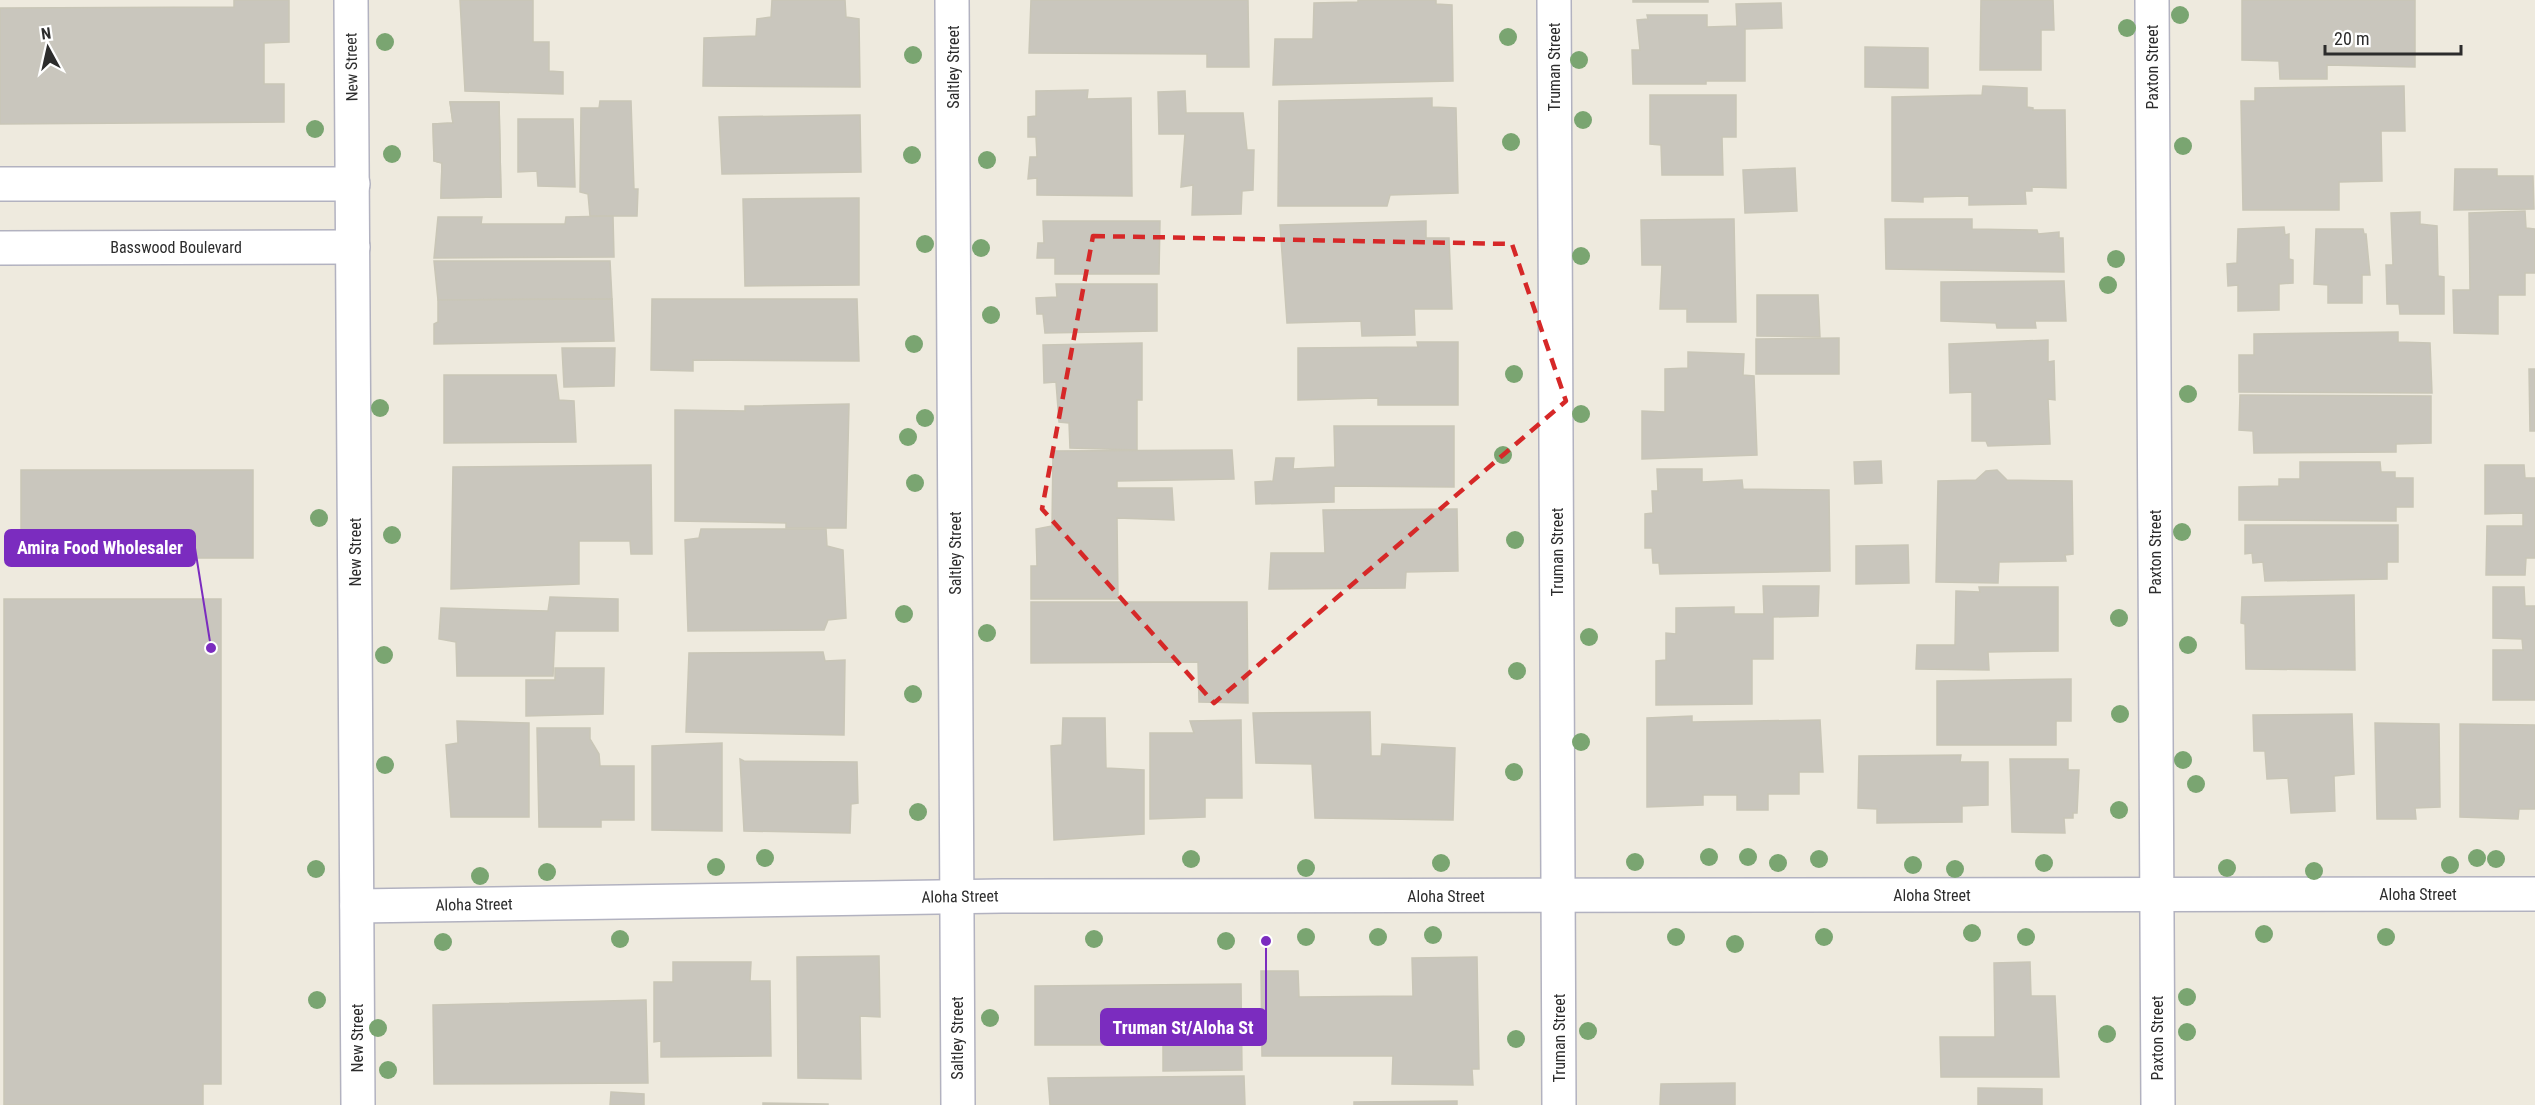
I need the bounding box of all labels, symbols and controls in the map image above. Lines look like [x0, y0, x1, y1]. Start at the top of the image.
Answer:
north arrow [18, 18, 78, 78]
scale bar [2325, 18, 2462, 56]
street label: Truman Street [1545, 22, 1564, 111]
text: N [40, 24, 52, 44]
street label: Paxton Street [2143, 24, 2162, 110]
street label: Saltley Street [944, 25, 963, 109]
text: 20 m [2334, 28, 2369, 49]
street label: New Street [341, 32, 362, 102]
street label: Basswood Boulevard [110, 238, 242, 257]
street label: Truman Street [1548, 507, 1567, 596]
street label: Paxton Street [2146, 509, 2165, 595]
street label: Saltley Street [946, 511, 965, 595]
street label: New Street [346, 517, 365, 586]
callout: Amira Food Wholesaler [5, 530, 195, 566]
text: Amira Food Wholesaler [17, 537, 183, 558]
street label: Aloha Street [2379, 885, 2457, 904]
street label: Aloha Street [921, 886, 999, 907]
street label: Aloha Street [1893, 886, 1971, 905]
street label: Aloha Street [1407, 887, 1485, 906]
street label: Aloha Street [435, 894, 513, 915]
street label: Truman Street [1550, 993, 1569, 1082]
street label: Paxton Street [2148, 995, 2167, 1081]
street label: Saltley Street [948, 996, 967, 1080]
street label: New Street [348, 1003, 367, 1072]
callout: Truman St/Aloha St [1101, 1009, 1266, 1045]
text: Truman St/Aloha St [1112, 1017, 1254, 1038]

